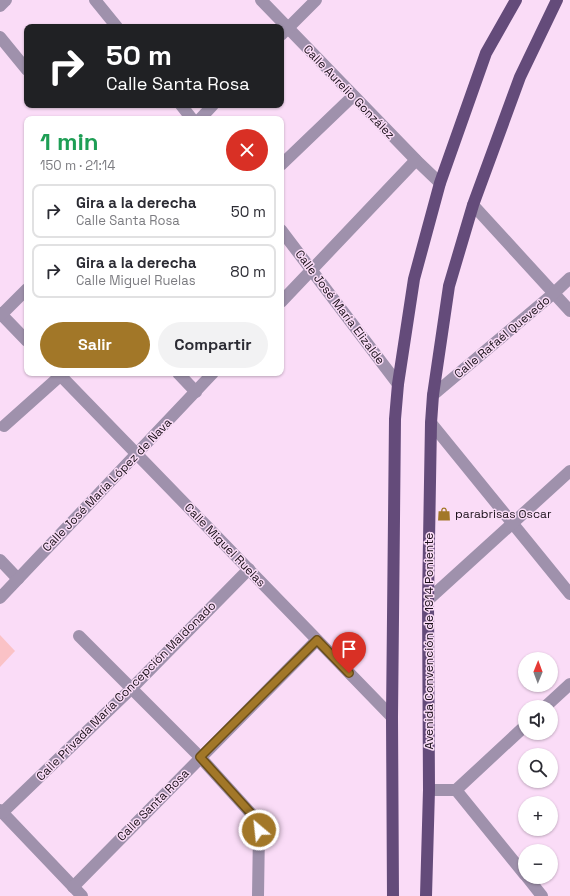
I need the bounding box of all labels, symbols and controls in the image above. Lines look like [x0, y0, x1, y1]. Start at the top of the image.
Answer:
text: 50 m [106, 37, 172, 73]
icon: right [40, 40, 92, 92]
street label: Calle Aurelio González [300, 41, 398, 143]
text: Calle Santa Rosa [106, 72, 250, 95]
text: 1 min [40, 126, 99, 157]
button: close [226, 129, 268, 171]
text: 150 m · 21:14 [40, 157, 115, 174]
text: Gira a la derecha [76, 193, 196, 212]
icon: right [42, 200, 64, 222]
text: 50 m [231, 202, 266, 221]
text: Calle Santa Rosa [76, 212, 180, 229]
street label: Calle José María Elizalde [292, 246, 388, 368]
text: Gira a la derecha [76, 253, 196, 272]
icon: right [42, 260, 64, 282]
text: 80 m [230, 262, 266, 281]
text: Calle Miguel Ruelas [76, 272, 196, 289]
street label: Calle Rafaél Quevedo [451, 292, 553, 382]
button: Salir [40, 322, 150, 368]
button: Compartir [158, 322, 268, 368]
street label: Calle José María López de Nava [39, 415, 175, 555]
street label: Calle Miguel Ruelas [181, 500, 269, 590]
shop icon: parabrisas Oscar [436, 506, 452, 522]
place label: parabrisas Oscar [455, 506, 552, 522]
street label: Avenida Convención de 1914 Poniente [421, 533, 437, 749]
street label: Calle Privada María Concepción Maldonado [33, 598, 219, 784]
pin [332, 632, 366, 673]
icon: arrive [338, 638, 360, 660]
north arrow [518, 652, 558, 692]
map controls [518, 652, 558, 884]
button: sound [518, 700, 558, 740]
button: search [518, 748, 558, 788]
street label: Calle Santa Rosa [113, 765, 193, 845]
button: + [518, 796, 558, 836]
position arrow [238, 809, 280, 851]
button: − [518, 844, 558, 884]

